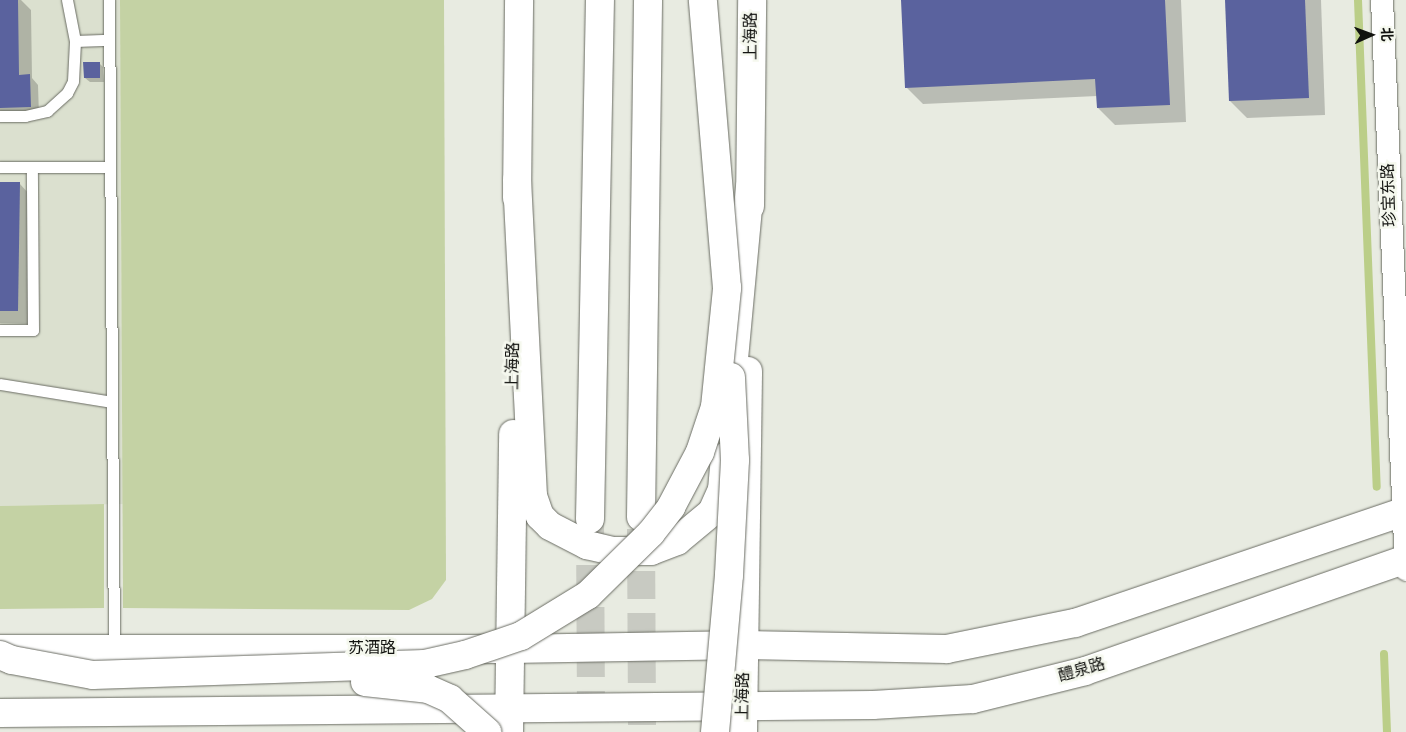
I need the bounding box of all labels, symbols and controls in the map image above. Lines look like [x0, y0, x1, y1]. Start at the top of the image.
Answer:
north arrow [1346, 10, 1396, 60]
street label: 上海路 [742, 12, 762, 60]
text: 北 [1378, 27, 1395, 42]
street label: 珍宝东路 [1379, 163, 1401, 227]
street label: 上海路 [504, 342, 524, 390]
street label: 苏酒路 [348, 639, 396, 659]
street label: 醴泉路 [1056, 655, 1108, 687]
street label: 上海路 [734, 672, 754, 720]

